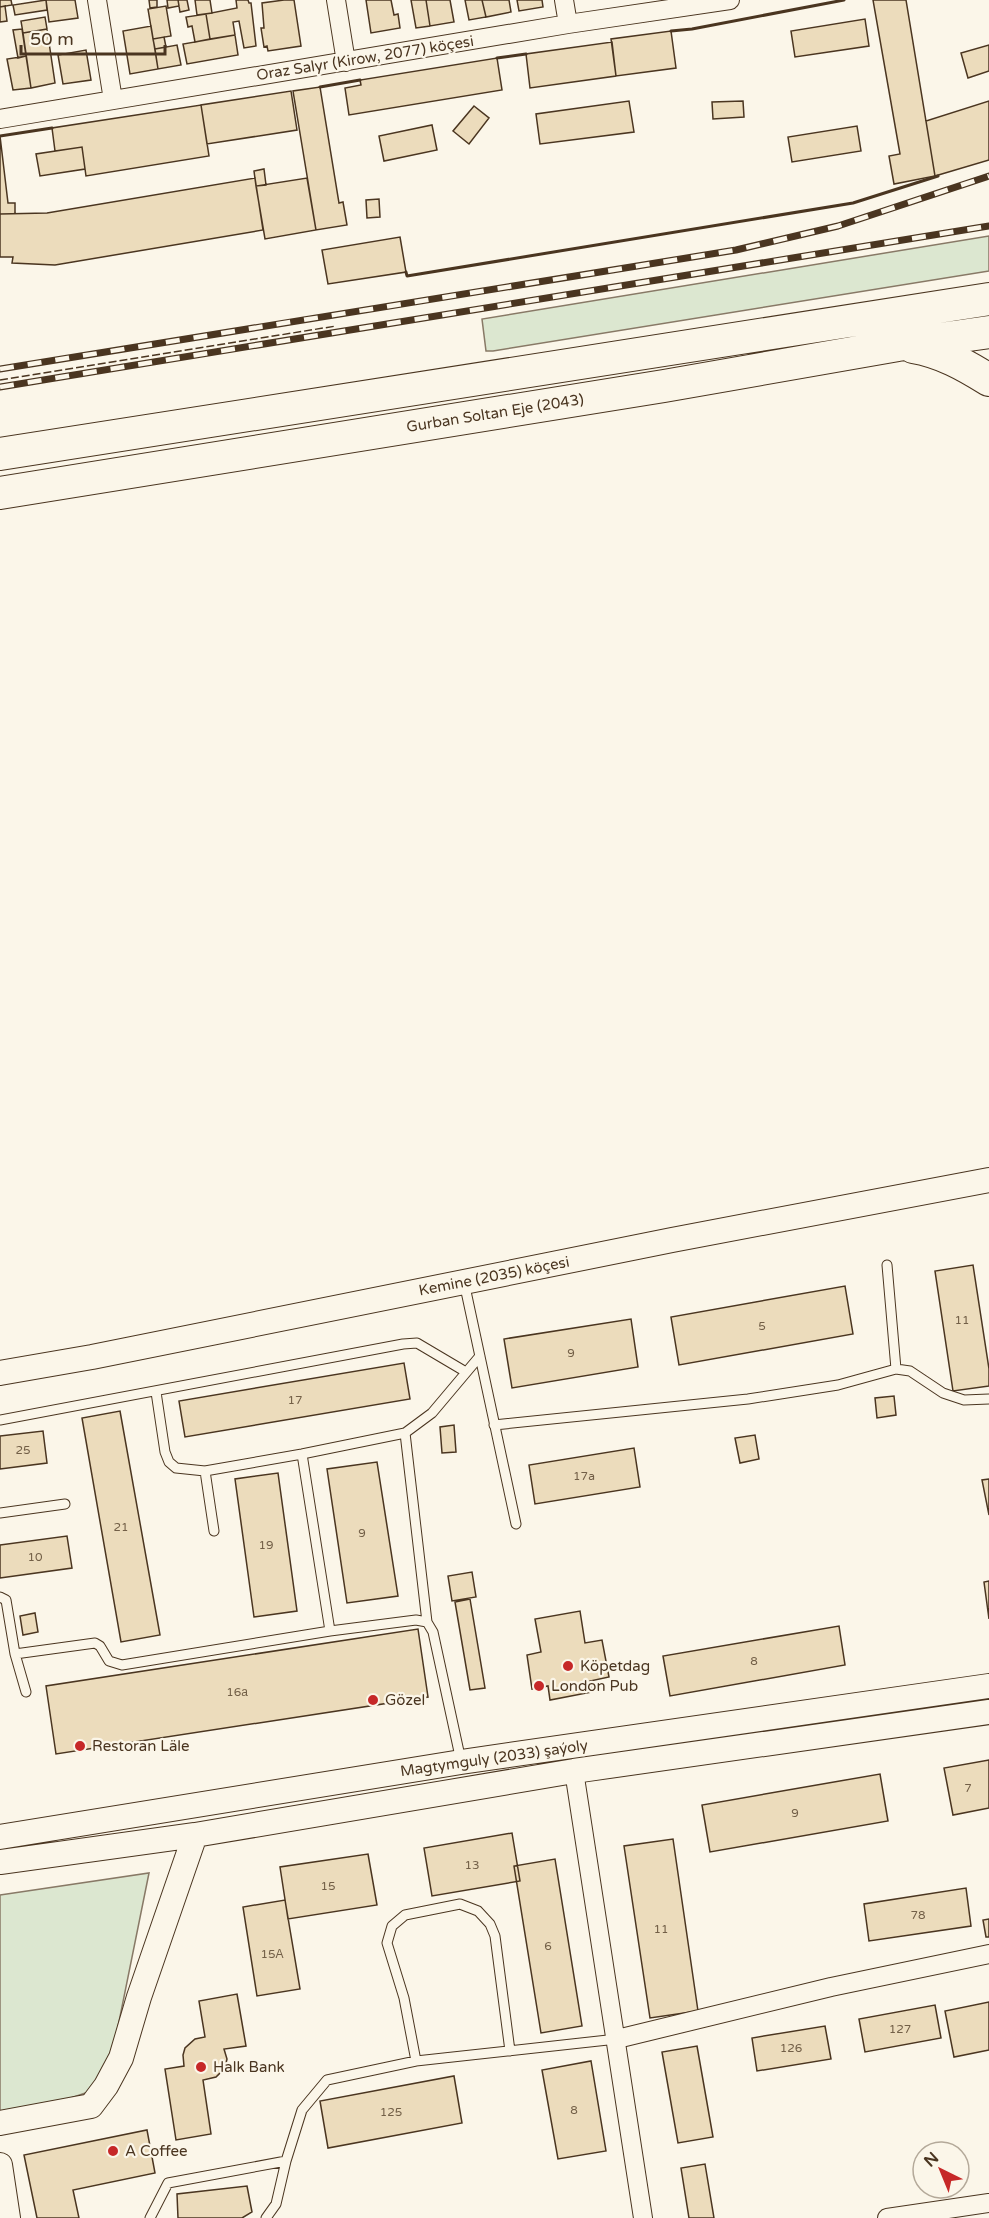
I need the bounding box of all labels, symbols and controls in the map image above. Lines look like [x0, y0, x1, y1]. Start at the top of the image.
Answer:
scale bar [21, 18, 165, 56]
text: 50 m [30, 28, 74, 50]
street label: Oraz Salyr (Kirow, 2077) köçesi [255, 32, 475, 84]
street label: Gurban Soltan Eje (2043) [405, 390, 585, 436]
street label: Kemine (2035) köçesi [417, 1253, 571, 1299]
house number: 11 [954, 1313, 970, 1327]
house number: 5 [758, 1319, 766, 1333]
house number: 9 [567, 1346, 575, 1360]
house number: 17 [287, 1393, 303, 1407]
house number: 25 [15, 1443, 31, 1457]
house number: 17a [573, 1469, 595, 1483]
house number: 21 [113, 1520, 129, 1534]
house number: 9 [358, 1526, 366, 1540]
house number: 19 [258, 1538, 274, 1552]
house number: 10 [27, 1550, 43, 1564]
house number: 8 [750, 1654, 758, 1668]
place label: Köpetdag [580, 1657, 650, 1675]
marker: Köpetdag [561, 1659, 575, 1673]
place label: London Pub [551, 1677, 638, 1695]
marker: London Pub [532, 1679, 546, 1693]
house number: 16а [226, 1685, 248, 1699]
place label: Gözel [385, 1691, 425, 1709]
marker: Gözel [366, 1693, 380, 1707]
street label: Magtymguly (2033) şaýoly [399, 1736, 589, 1780]
place label: Restoran Läle [92, 1737, 190, 1755]
marker: Restoran Läle [73, 1739, 87, 1753]
house number: 7 [964, 1781, 972, 1795]
house number: 9 [791, 1806, 799, 1820]
house number: 13 [464, 1858, 480, 1872]
house number: 15 [320, 1879, 336, 1893]
house number: 78 [910, 1908, 926, 1922]
house number: 11 [653, 1922, 669, 1936]
house number: 6 [544, 1939, 552, 1953]
house number: 15А [260, 1947, 284, 1961]
house number: 127 [889, 2022, 911, 2036]
house number: 126 [780, 2041, 802, 2055]
place label: Halk Bank [213, 2058, 285, 2076]
marker: Halk Bank [194, 2060, 208, 2074]
house number: 8 [570, 2103, 578, 2117]
house number: 125 [380, 2105, 402, 2119]
north arrow [911, 2140, 971, 2200]
place label: A Coffee [125, 2142, 187, 2160]
marker: A Coffee [106, 2144, 120, 2158]
text: N [920, 2148, 943, 2171]

